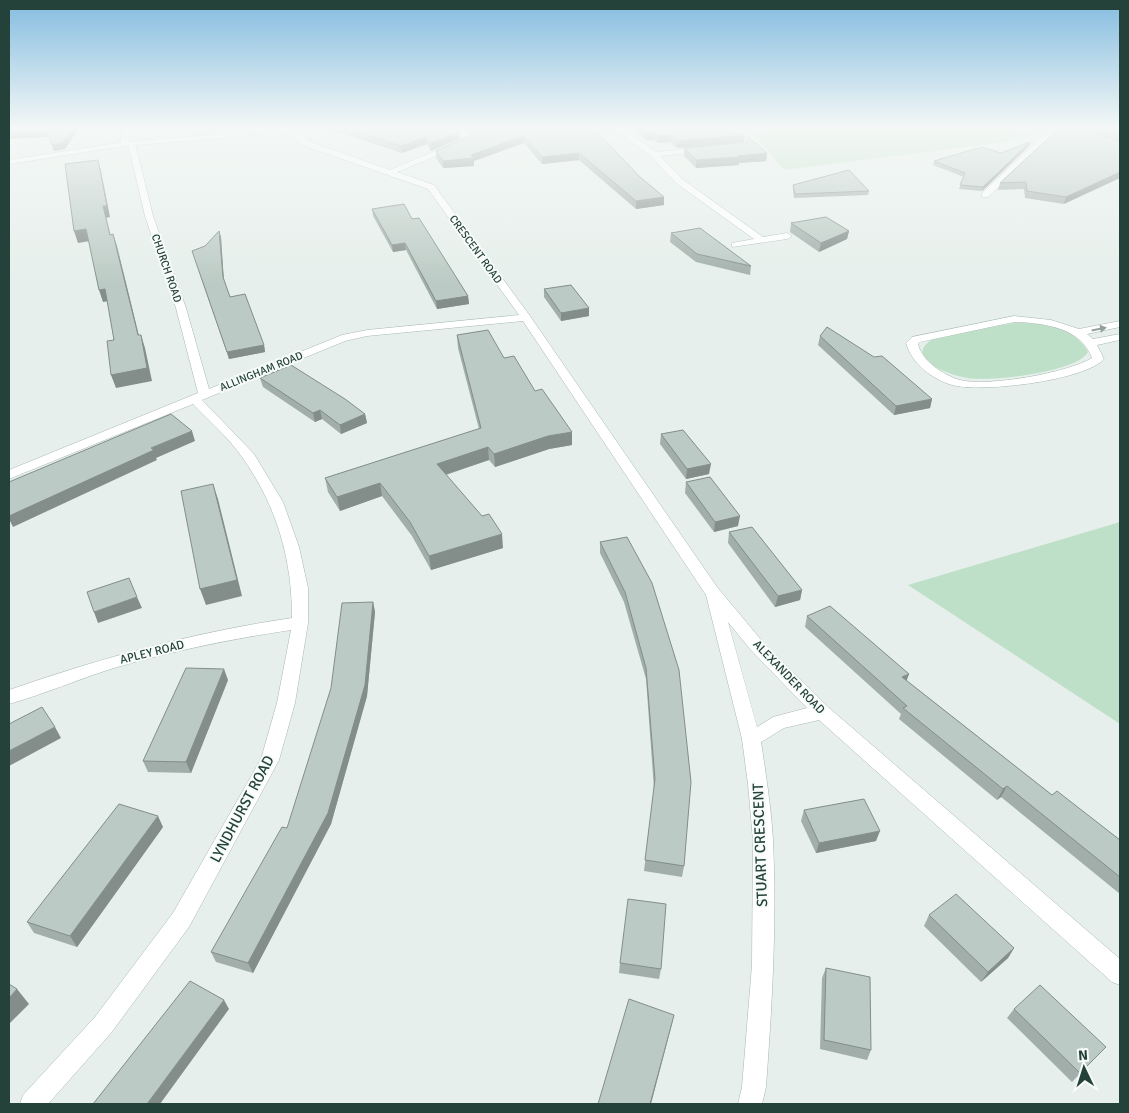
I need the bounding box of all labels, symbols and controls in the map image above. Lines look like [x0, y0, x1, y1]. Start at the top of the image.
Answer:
street label: CRESCENT ROAD [446, 213, 505, 286]
street label: CHURCH ROAD [149, 232, 184, 304]
one-way arrow [1091, 324, 1107, 332]
street label: ALLINGHAM ROAD [218, 349, 305, 394]
street label: APLEY ROAD [118, 637, 186, 668]
street label: ALEXANDER ROAD [750, 637, 828, 718]
street label: LYNDHURST ROAD [206, 752, 278, 866]
street label: STUART CRESCENT [749, 782, 771, 907]
north arrow [1059, 1043, 1109, 1093]
text: N [1078, 1047, 1089, 1064]

